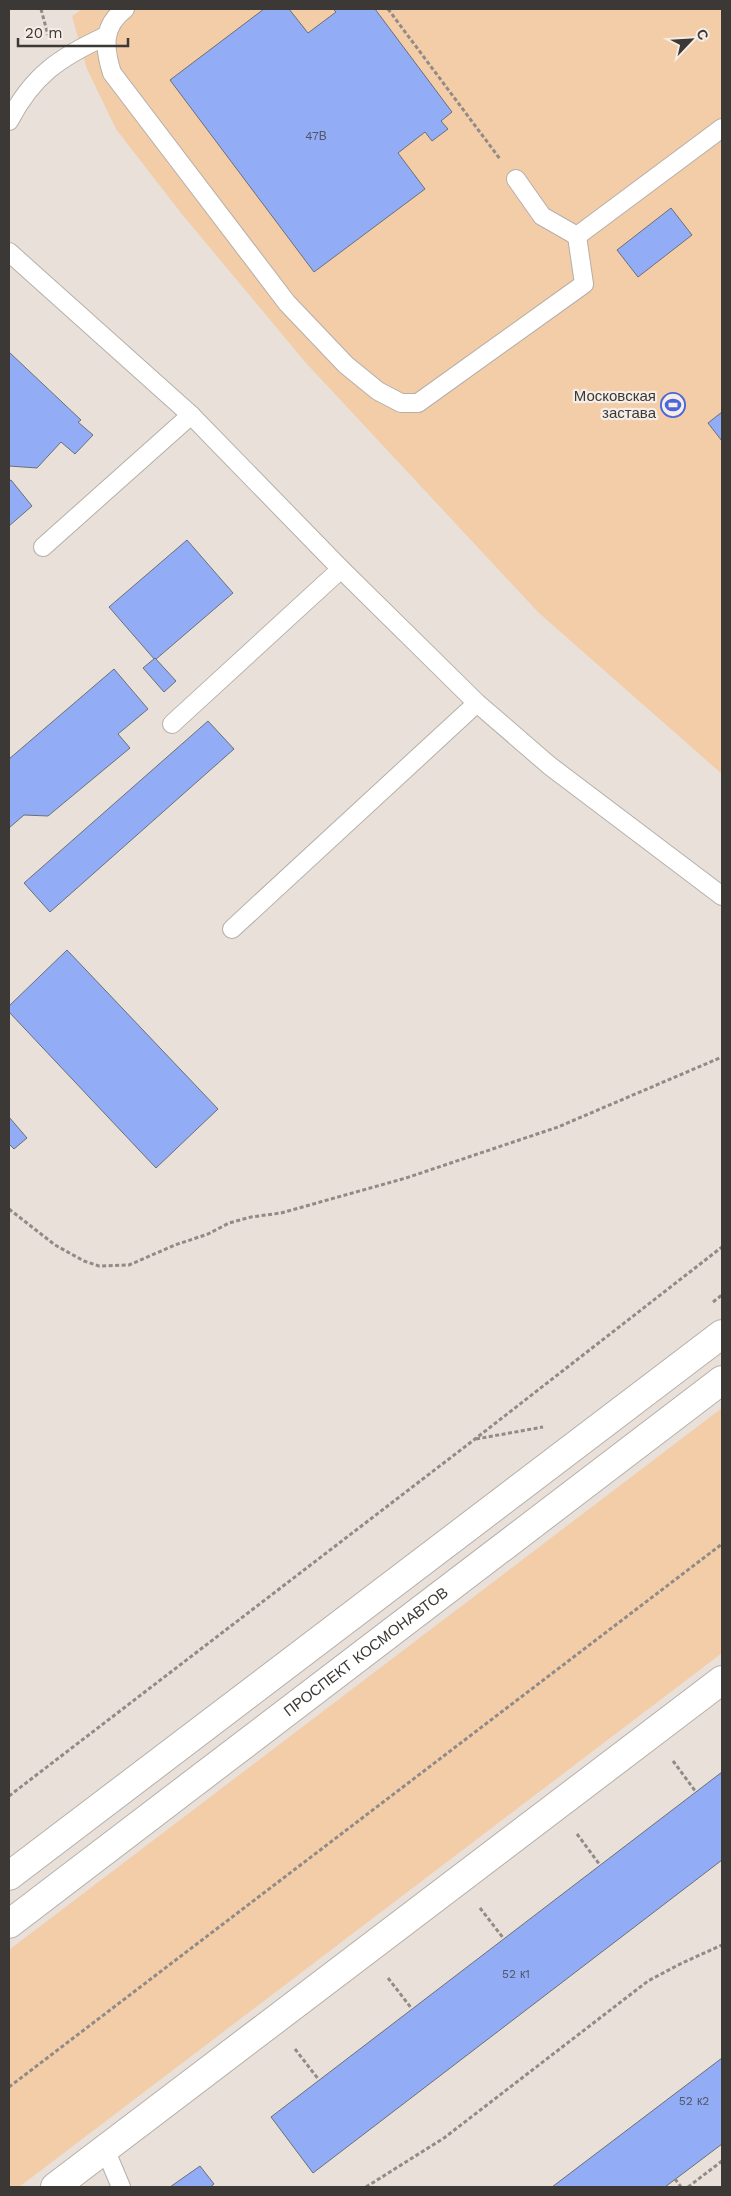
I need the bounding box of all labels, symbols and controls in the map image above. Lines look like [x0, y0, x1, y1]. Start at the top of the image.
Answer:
scale bar [18, 15, 128, 47]
north arrow [666, 15, 716, 65]
text: 20 m [25, 24, 63, 42]
text: С [693, 27, 712, 42]
house number: 47В [305, 129, 327, 143]
place label: Московская застава [574, 387, 657, 422]
sports icon: Московская застава [660, 392, 686, 418]
street label: ПРОСПЕКТ КОСМОНАВТОВ [280, 1583, 452, 1720]
house number: 52 к1 [502, 1967, 530, 1981]
house number: 52 к2 [679, 2094, 709, 2108]

